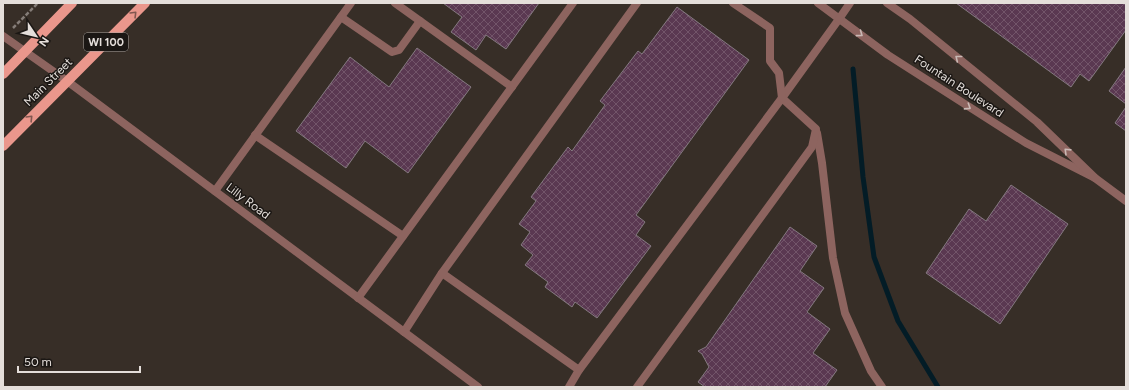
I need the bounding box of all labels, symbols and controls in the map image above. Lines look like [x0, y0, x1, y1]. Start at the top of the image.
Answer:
one-way arrow [129, 11, 137, 19]
north arrow [16, 16, 56, 56]
one-way arrow [856, 29, 863, 36]
road number: WI 100 [84, 33, 128, 51]
text: N [36, 34, 52, 49]
street label: Fountain Boulevard [912, 52, 1006, 120]
street label: Main Street [21, 55, 75, 109]
one-way arrow [955, 55, 962, 62]
one-way arrow [964, 102, 971, 109]
one-way arrow [25, 115, 33, 123]
one-way arrow [1064, 148, 1072, 156]
street label: Lilly Road [223, 180, 273, 222]
scale bar [18, 348, 140, 374]
text: 50 m [24, 355, 52, 369]

